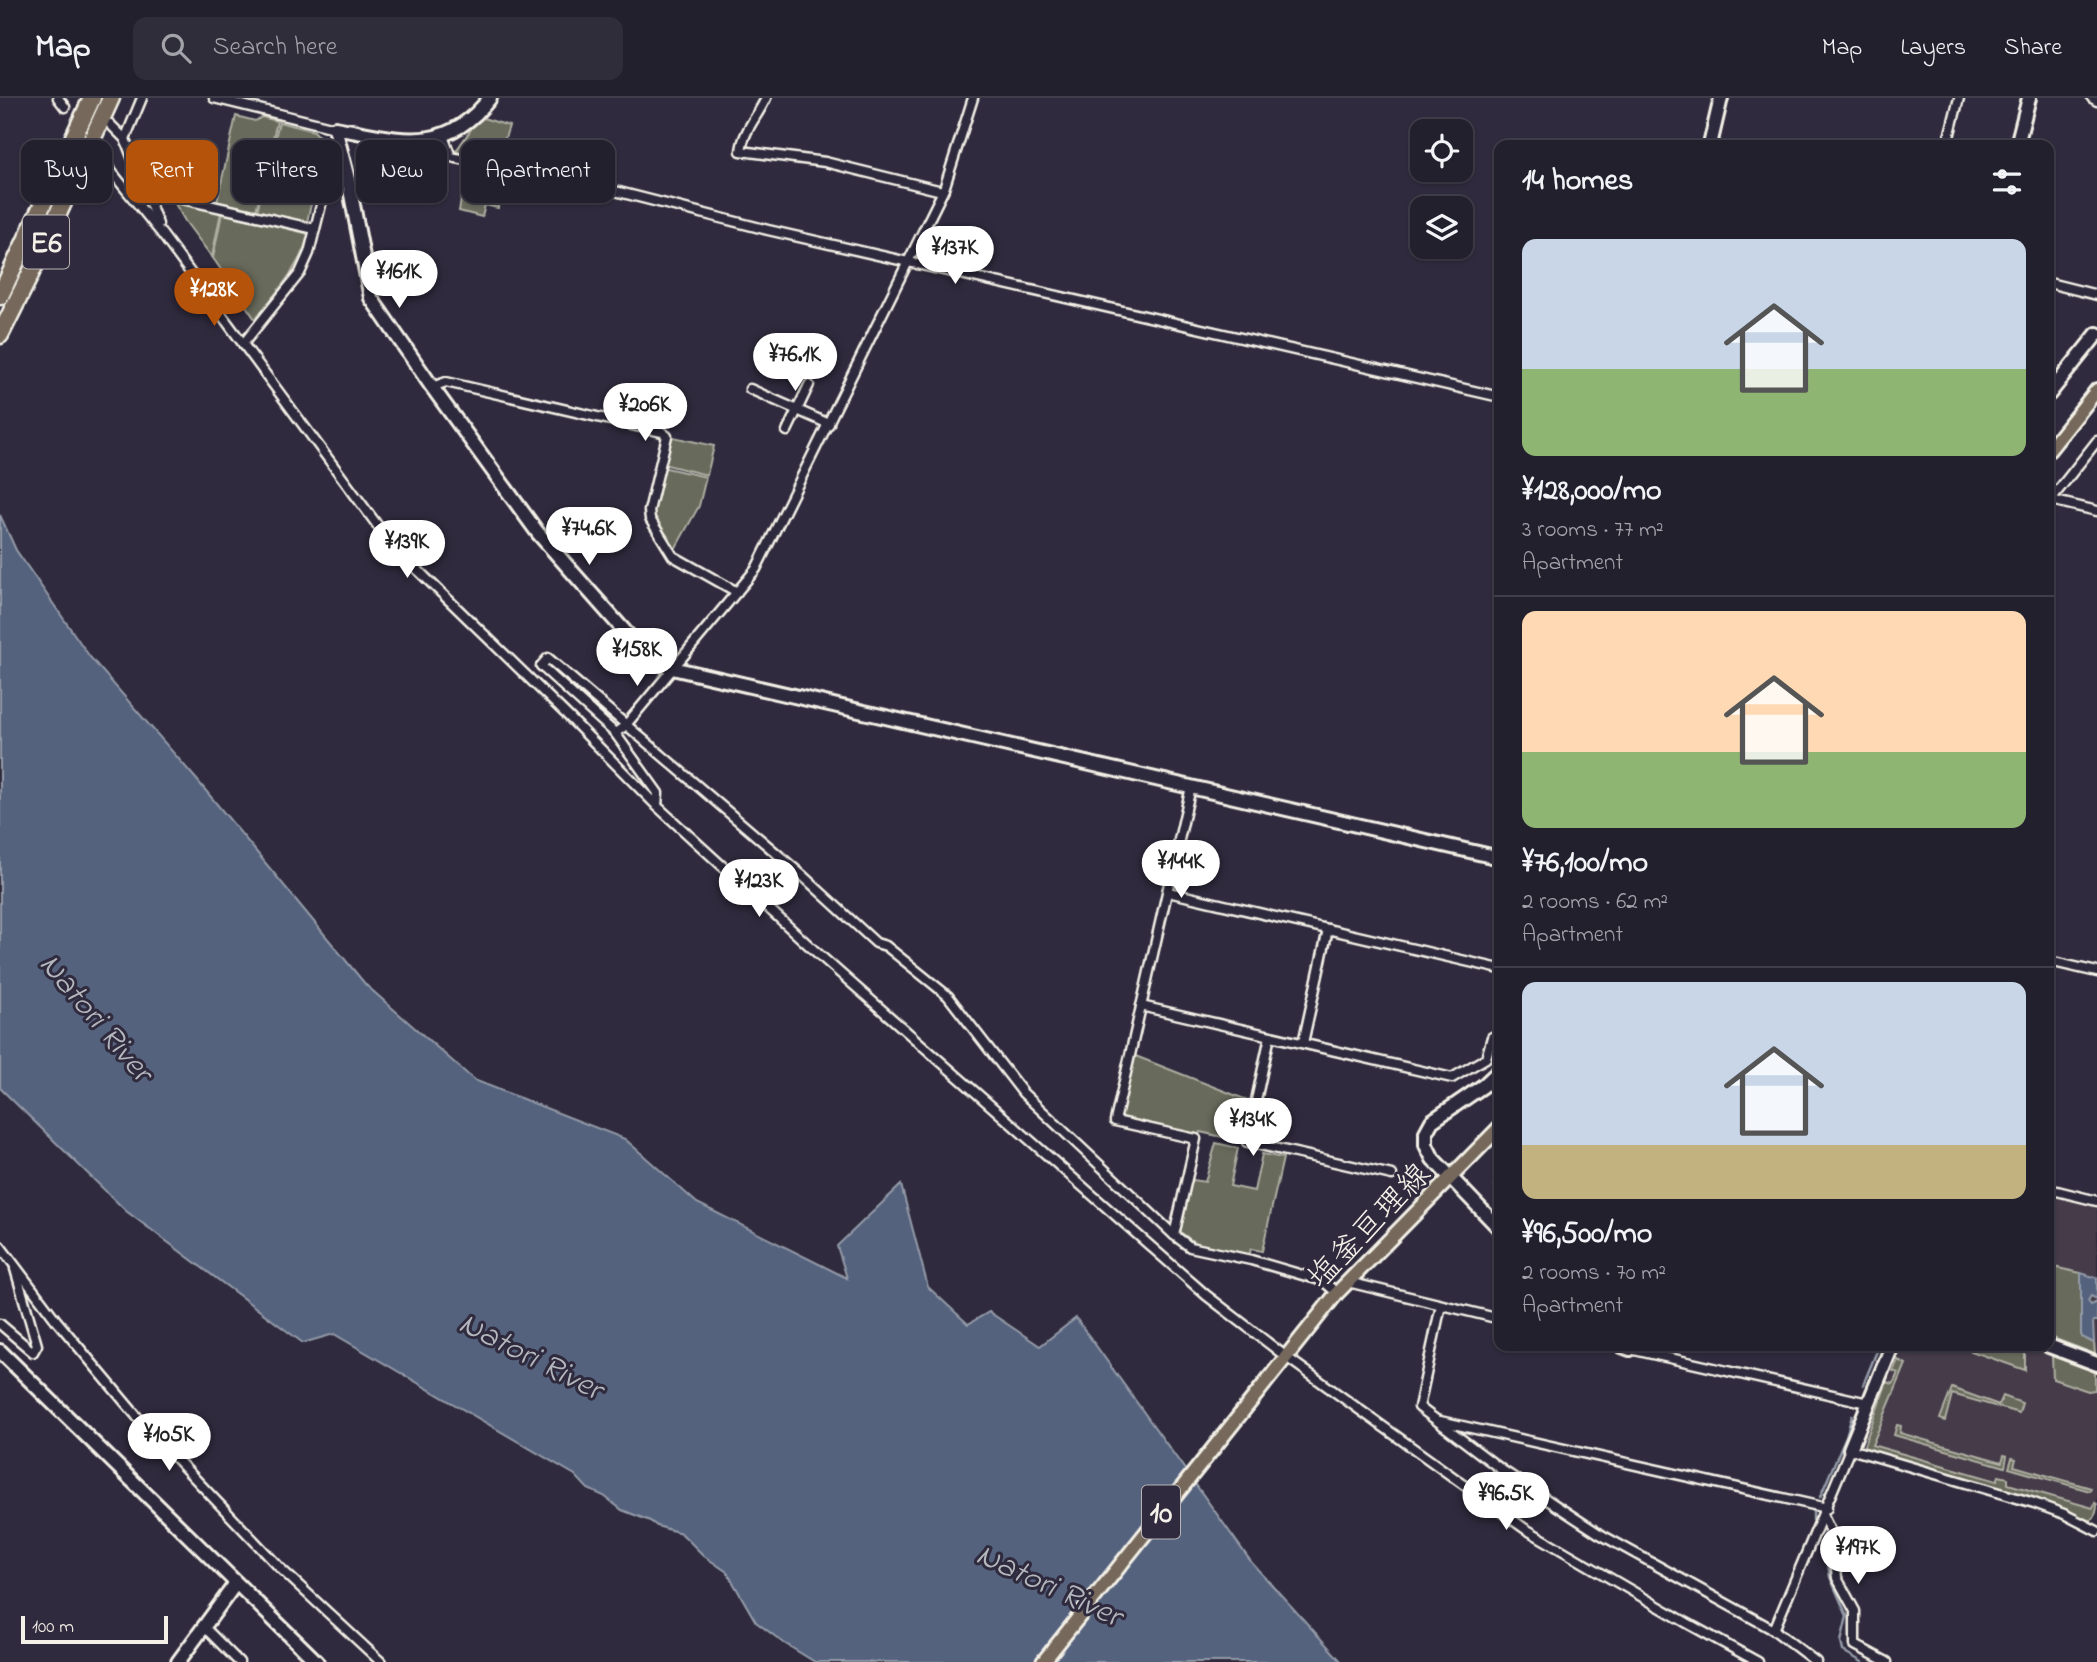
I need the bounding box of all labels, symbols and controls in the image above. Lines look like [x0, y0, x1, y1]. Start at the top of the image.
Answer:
search box [133, 17, 623, 80]
text: Map [35, 24, 91, 72]
icon: search [157, 29, 195, 67]
text: Search here [213, 29, 337, 67]
text: Map [1822, 31, 1862, 66]
text: Layers [1900, 31, 1966, 66]
text: Share [2004, 31, 2062, 66]
map controls [1410, 119, 1473, 259]
button: locate [1410, 119, 1473, 182]
chip: Buy [21, 140, 112, 203]
chip: Rent [126, 140, 218, 203]
chip: Filters [232, 140, 342, 203]
chip: New [356, 140, 447, 203]
chip: Apartment [461, 140, 615, 203]
text: 14 homes [1522, 160, 1633, 204]
icon: filters [1988, 163, 2026, 201]
button: layers [1410, 196, 1473, 259]
road number: E6 [23, 216, 69, 268]
pin: ¥137K [906, 226, 1004, 286]
text: ¥137K [932, 232, 978, 265]
pin: ¥161K [350, 250, 448, 310]
text: ¥161K [377, 256, 421, 289]
pin: ¥128K [165, 268, 263, 328]
text: ¥128K [190, 274, 238, 307]
icon: home [1711, 285, 1837, 411]
pin: ¥76.1K [738, 334, 852, 393]
text: ¥76.1K [769, 339, 821, 372]
pin: ¥206K [596, 384, 694, 443]
text: ¥206K [619, 389, 671, 422]
text: ¥128,000/mo [1522, 470, 1662, 514]
pin: ¥74.6K [532, 508, 646, 567]
text: ¥74.6K [562, 513, 616, 546]
text: 3 rooms · 77 m² [1522, 514, 1664, 547]
pin: ¥139K [358, 520, 456, 580]
text: ¥139K [385, 526, 429, 559]
text: Apartment [1522, 547, 1623, 580]
pin: ¥158K [588, 628, 686, 688]
text: ¥158K [612, 634, 662, 667]
icon: home [1711, 657, 1837, 783]
pin: ¥144K [1132, 840, 1230, 900]
text: ¥76,100/mo [1522, 842, 1648, 886]
text: ¥144K [1158, 846, 1204, 879]
pin: ¥123K [710, 860, 808, 919]
text: ¥123K [735, 865, 783, 898]
text: 2 rooms · 62 m² [1522, 886, 1668, 919]
text: Apartment [1522, 919, 1623, 952]
water label: Natori River [27, 944, 166, 1097]
icon: home [1711, 1028, 1837, 1154]
pin: ¥134K [1204, 1098, 1302, 1158]
text: ¥134K [1230, 1104, 1276, 1137]
street label: 塩釜亘理線 [1298, 1154, 1443, 1301]
text: ¥96,500/mo [1522, 1213, 1652, 1257]
text: 2 rooms · 70 m² [1522, 1257, 1666, 1290]
text: Apartment [1522, 1290, 1623, 1323]
water label: Natori River [450, 1301, 614, 1416]
pin: ¥105K [120, 1414, 218, 1473]
text: ¥105K [144, 1419, 194, 1452]
pin: ¥96.5K [1449, 1472, 1563, 1532]
text: ¥96.5K [1478, 1478, 1534, 1511]
road number: 10 [1142, 1486, 1180, 1538]
pin: ¥197K [1809, 1526, 1907, 1586]
water label: Natori River [968, 1532, 1132, 1643]
text: ¥197K [1836, 1532, 1880, 1565]
scale bar [21, 1613, 168, 1645]
text: 100 m [32, 1614, 74, 1641]

